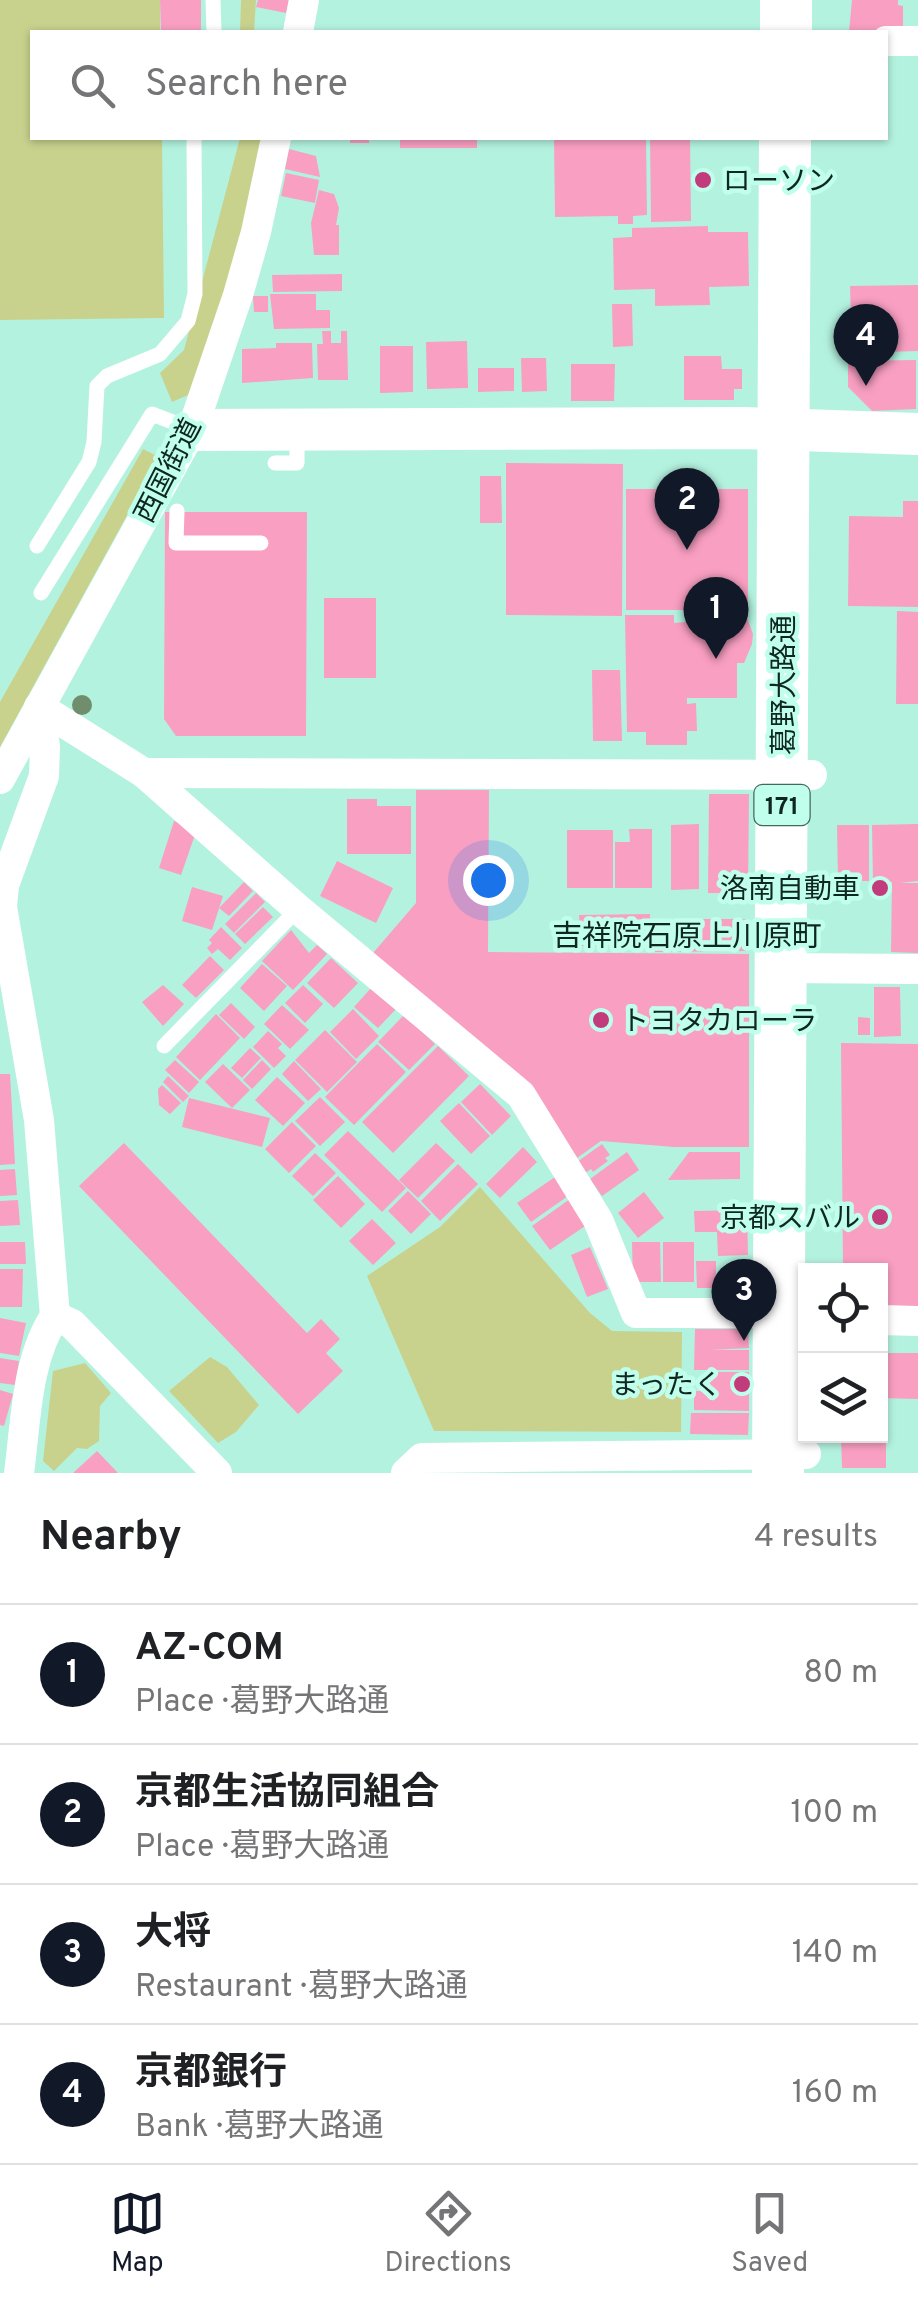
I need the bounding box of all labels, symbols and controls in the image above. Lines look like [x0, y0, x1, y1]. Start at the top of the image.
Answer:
search box [30, 30, 888, 140]
icon: search [65, 58, 120, 113]
text: Search here [145, 61, 348, 110]
place label: ローソン [723, 165, 835, 201]
marker: ローソン [692, 169, 714, 191]
pin: 4 [834, 304, 898, 386]
street label: 西国街道 [128, 413, 211, 529]
pin: 2 [654, 468, 720, 550]
pin: 1 [684, 576, 748, 659]
street label: 葛野大路通 [768, 615, 804, 755]
road number: 171 [754, 785, 810, 825]
your location [463, 855, 514, 906]
place label: 洛南自動車 [720, 873, 860, 909]
marker: 洛南自動車 [869, 877, 891, 899]
district label: 吉祥院石原上川原町 [552, 920, 822, 957]
place label: トヨタカローラ [621, 1005, 817, 1041]
marker: トヨタカローラ [590, 1009, 612, 1031]
place label: 京都スバル [720, 1202, 860, 1238]
marker: 京都スバル [869, 1206, 891, 1228]
pin: 3 [712, 1258, 776, 1341]
map controls [798, 1263, 888, 1443]
button: locate [798, 1263, 888, 1353]
button: layers [798, 1353, 888, 1443]
place label: まったく [611, 1369, 722, 1405]
marker: まったく [731, 1373, 753, 1395]
text: Nearby [40, 1512, 182, 1565]
text: 4 results [754, 1518, 878, 1558]
text: AZ-COM [135, 1625, 284, 1674]
text: 1 [66, 1654, 79, 1694]
text: 80 m [804, 1654, 878, 1694]
text: Place · 葛野大路通 [135, 1683, 389, 1723]
text: 京都生活協同組合 [135, 1770, 439, 1819]
text: 2 [63, 1794, 82, 1834]
text: 100 m [791, 1794, 878, 1834]
text: Place · 葛野大路通 [135, 1828, 389, 1868]
text: 大将 [135, 1910, 211, 1959]
text: 3 [63, 1934, 82, 1974]
text: 140 m [792, 1934, 878, 1974]
text: Restaurant · 葛野大路通 [135, 1968, 468, 2008]
text: 京都銀行 [135, 2050, 287, 2099]
text: 4 [62, 2074, 83, 2114]
text: 160 m [792, 2074, 878, 2114]
text: Bank · 葛野大路通 [135, 2108, 384, 2148]
tab: Map [110, 2186, 165, 2282]
tab: Directions [384, 2186, 512, 2282]
tab: Saved [731, 2186, 808, 2282]

